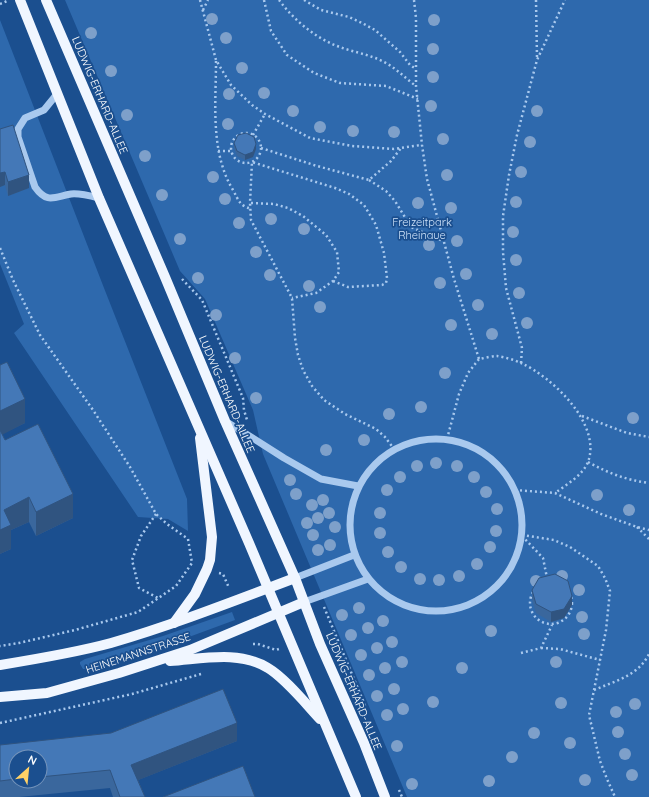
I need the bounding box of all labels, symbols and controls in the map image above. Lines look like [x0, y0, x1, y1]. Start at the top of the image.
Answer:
street label: LUDWIG-ERHARD-ALLEE [69, 34, 131, 156]
park label: Freizeitpark Rheinaue [392, 215, 452, 242]
street label: LUDWIG-ERHARD-ALLEE [196, 333, 258, 455]
street label: HEINEMANNSTRASSE [84, 629, 192, 677]
street label: LUDWIG-ERHARD-ALLEE [323, 630, 385, 752]
north arrow [8, 749, 48, 789]
text: N [26, 752, 39, 768]

